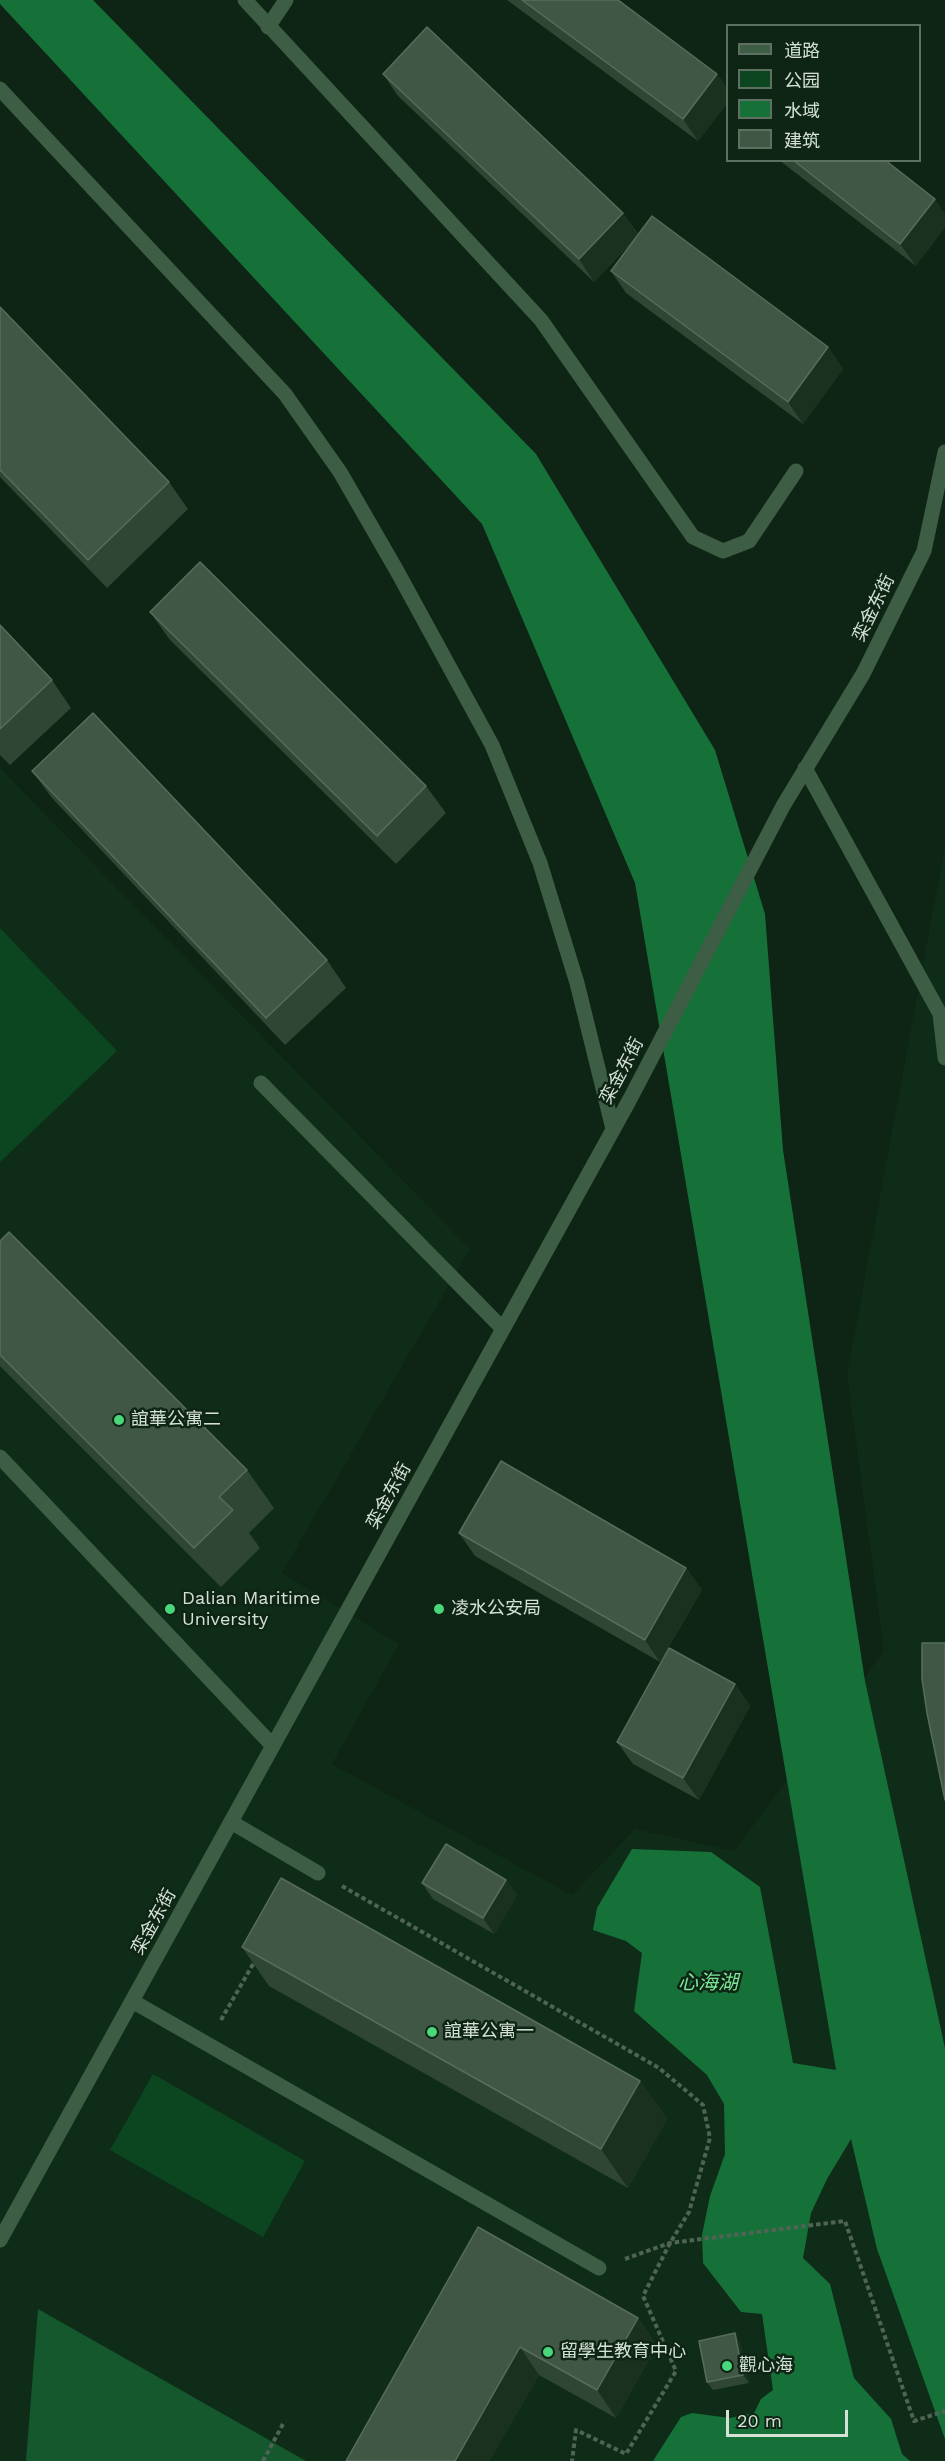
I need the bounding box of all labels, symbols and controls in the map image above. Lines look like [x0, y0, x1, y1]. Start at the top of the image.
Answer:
legend [726, 24, 921, 162]
text: 道路 [784, 40, 820, 61]
text: 公园 [784, 70, 820, 91]
text: 水域 [784, 100, 820, 121]
text: 建筑 [784, 130, 820, 151]
street label: 栾金东街 [849, 571, 899, 645]
street label: 栾金东街 [596, 1034, 648, 1108]
place label: 誼華公寓二 [131, 1409, 221, 1431]
marker: 誼華公寓二 [112, 1413, 126, 1427]
street label: 栾金东街 [362, 1459, 416, 1533]
place label: Dalian Maritime University [182, 1588, 320, 1630]
place label: 凌水公安局 [451, 1598, 541, 1620]
marker: Dalian Maritime University [163, 1602, 177, 1616]
marker: 凌水公安局 [432, 1602, 446, 1616]
street label: 栾金东街 [127, 1885, 181, 1959]
water label: 心海湖 [678, 1971, 738, 1995]
place label: 誼華公寓一 [444, 2021, 534, 2043]
marker: 誼華公寓一 [425, 2025, 439, 2039]
place label: 留學生教育中心 [560, 2341, 686, 2363]
marker: 留學生教育中心 [541, 2345, 555, 2359]
place label: 觀心海 [739, 2355, 793, 2377]
marker: 觀心海 [720, 2359, 734, 2373]
scale bar [729, 2398, 850, 2436]
text: 20 m [737, 2410, 782, 2431]

